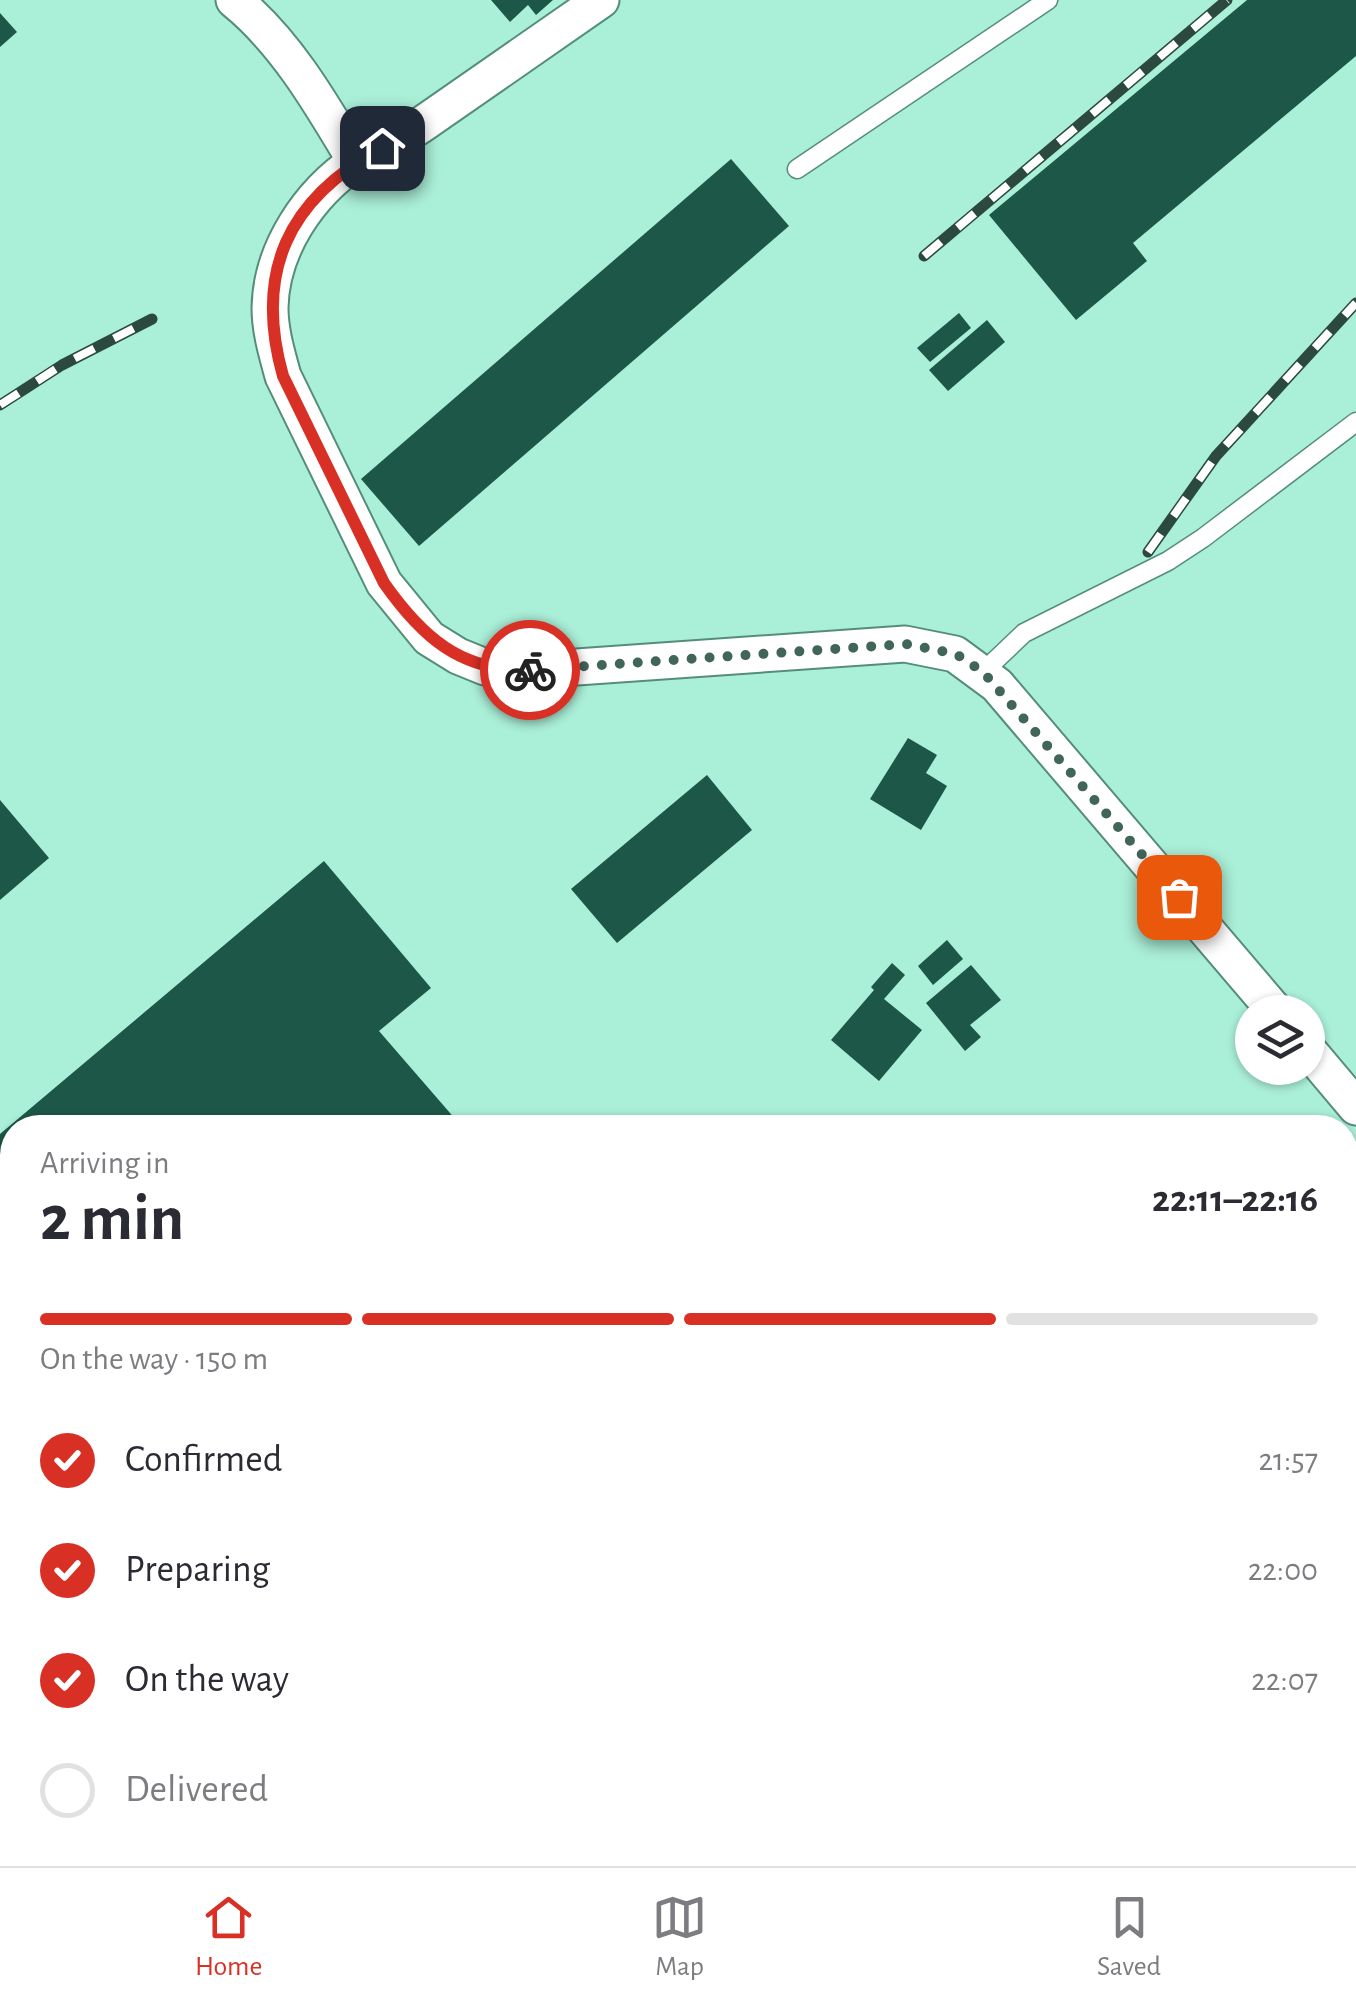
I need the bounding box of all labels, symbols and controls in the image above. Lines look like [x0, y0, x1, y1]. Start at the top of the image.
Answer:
pin [340, 106, 425, 191]
icon: home [355, 121, 410, 176]
courier [480, 620, 580, 720]
icon: bike [503, 643, 558, 698]
pin [1137, 855, 1222, 940]
icon: bag [1152, 870, 1207, 925]
map controls [1235, 995, 1325, 1085]
button: layers [1235, 995, 1325, 1085]
text: Arriving in [40, 1147, 169, 1179]
text: 22:11–22:16 [1152, 1181, 1318, 1219]
text: 2 min [40, 1187, 184, 1252]
text: On the way · 150 m [40, 1343, 268, 1375]
icon: check [40, 1433, 95, 1488]
text: Confirmed [125, 1441, 282, 1479]
text: 21:57 [1258, 1444, 1318, 1476]
icon: check [40, 1543, 95, 1598]
text: Preparing [125, 1551, 270, 1589]
text: 22:00 [1248, 1554, 1318, 1586]
icon: check [40, 1653, 95, 1708]
text: On the way [125, 1661, 289, 1699]
text: 22:07 [1251, 1664, 1318, 1696]
text: Delivered [125, 1771, 268, 1809]
tab: Home [195, 1890, 262, 1984]
tab: Map [652, 1890, 707, 1984]
tab: Saved [1097, 1890, 1161, 1984]

